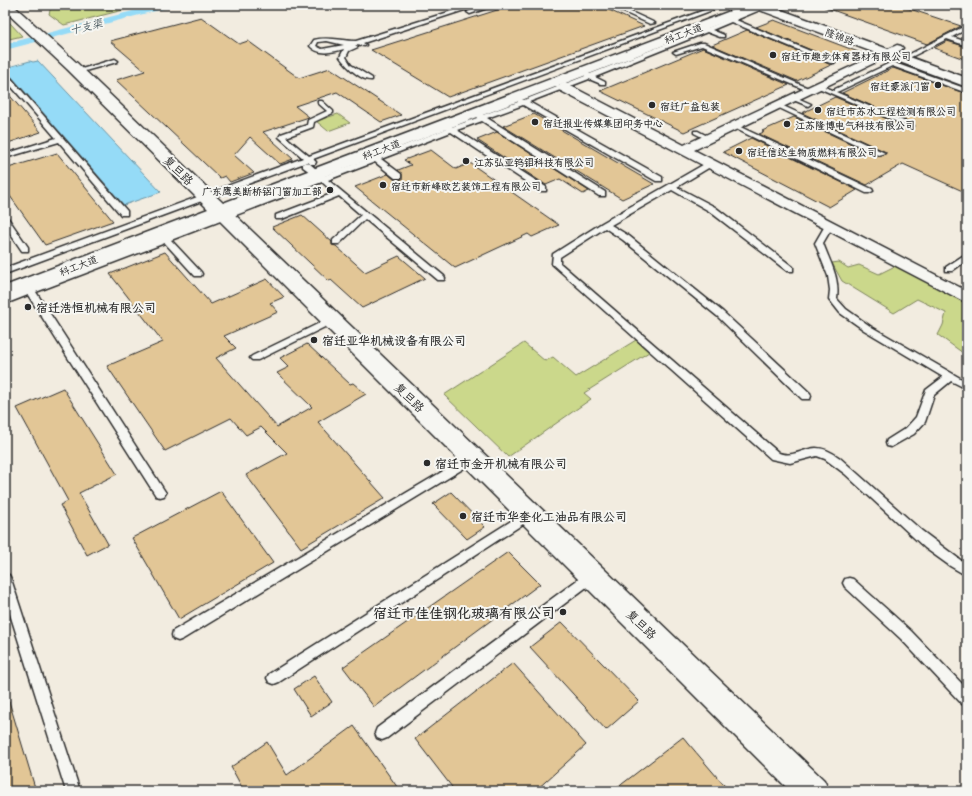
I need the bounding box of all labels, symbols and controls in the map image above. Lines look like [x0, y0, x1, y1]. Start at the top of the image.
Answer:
water label: 十支渠 [68, 14, 105, 38]
street label: 科工大道 [662, 19, 704, 47]
street label: 隆锦路 [823, 24, 857, 48]
place label: 宿迁市趣步体育器材有限公司 [781, 48, 911, 63]
marker: 宿迁市趣步体育器材有限公司 [768, 50, 778, 60]
place label: 宿迁豪派门窗 [870, 78, 930, 93]
marker: 宿迁豪派门窗 [933, 80, 943, 90]
place label: 宿迁广益包装 [660, 98, 720, 113]
marker: 宿迁广益包装 [647, 100, 657, 110]
place label: 宿迁市苏水工程检测有限公司 [826, 103, 956, 118]
marker: 宿迁市苏水工程检测有限公司 [813, 105, 823, 115]
place label: 宿迁报业传媒集团印务中心 [543, 115, 663, 130]
marker: 宿迁报业传媒集团印务中心 [530, 117, 540, 127]
place label: 江苏隆博电气科技有限公司 [795, 117, 915, 132]
marker: 江苏隆博电气科技有限公司 [782, 119, 792, 129]
street label: 科工大道 [360, 135, 402, 163]
place label: 宿迁信达生物质燃料有限公司 [747, 144, 877, 159]
marker: 宿迁信达生物质燃料有限公司 [734, 146, 744, 156]
street label: 复旦路 [160, 151, 198, 189]
place label: 江苏弘亚钨钼科技有限公司 [474, 154, 594, 169]
marker: 江苏弘亚钨钼科技有限公司 [461, 156, 471, 166]
place label: 宿迁市新峰欧艺装饰工程有限公司 [391, 178, 541, 193]
marker: 宿迁市新峰欧艺装饰工程有限公司 [378, 180, 388, 190]
place label: 广东鹰美断桥铝门窗加工部 [202, 183, 322, 198]
marker: 广东鹰美断桥铝门窗加工部 [325, 185, 335, 195]
street label: 科工大道 [57, 251, 99, 279]
place label: 宿迁浩恒机械有限公司 [36, 298, 156, 316]
marker: 宿迁浩恒机械有限公司 [23, 302, 33, 312]
place label: 宿迁亚华机械设备有限公司 [322, 331, 466, 349]
marker: 宿迁亚华机械设备有限公司 [309, 335, 319, 345]
street label: 复旦路 [391, 378, 429, 416]
place label: 宿迁市金开机械有限公司 [435, 454, 567, 472]
marker: 宿迁市金开机械有限公司 [422, 458, 432, 468]
place label: 宿迁市华奎化工油品有限公司 [471, 507, 627, 525]
marker: 宿迁市华奎化工油品有限公司 [458, 511, 468, 521]
place label: 宿迁市佳佳钢化玻璃有限公司 [373, 602, 555, 623]
street label: 复旦路 [623, 605, 661, 643]
marker: 宿迁市佳佳钢化玻璃有限公司 [558, 607, 568, 617]

